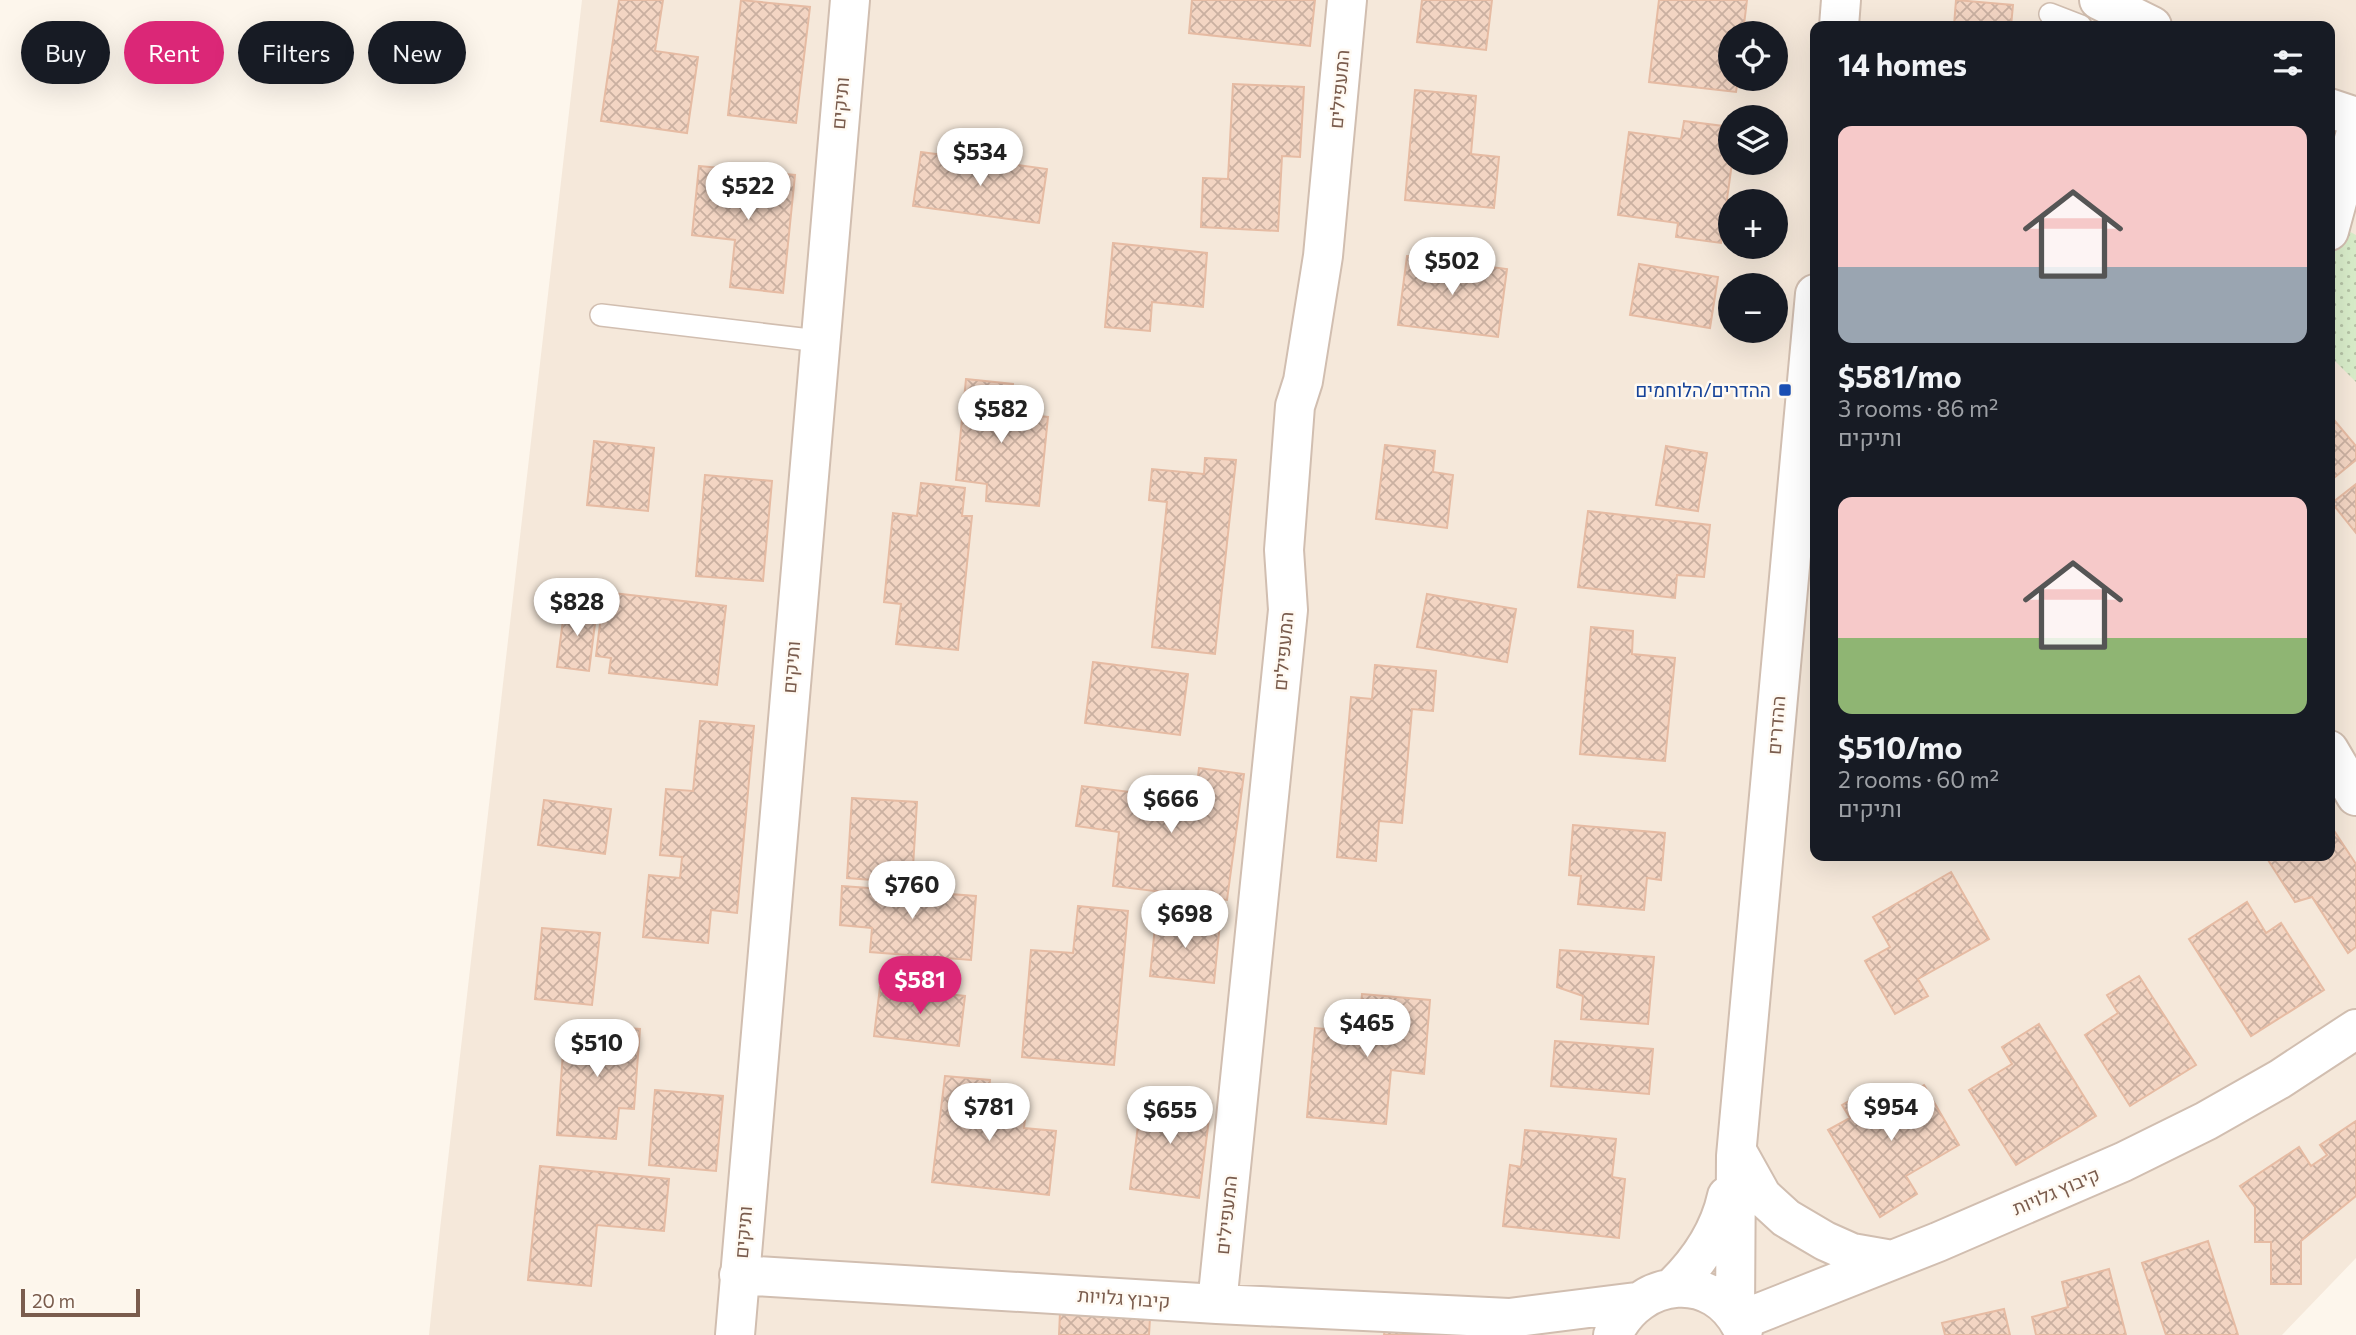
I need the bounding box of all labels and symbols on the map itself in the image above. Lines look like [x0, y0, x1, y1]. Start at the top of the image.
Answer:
street label: המעפילים [1324, 48, 1353, 130]
street label: ותיקים [826, 76, 853, 130]
pin: $534 [939, 128, 1021, 188]
pin: $522 [707, 162, 789, 222]
pin: $502 [1411, 238, 1493, 297]
place label: ההדרים/הלוחמים [1635, 378, 1771, 401]
marker: ההדרים/הלוחמים [1777, 382, 1793, 398]
pin: $582 [960, 386, 1042, 445]
pin: $828 [536, 578, 618, 638]
street label: המעפילים [1268, 610, 1297, 692]
street label: ותיקים [777, 640, 804, 694]
street label: ההדרים [1761, 694, 1790, 756]
pin: $666 [1130, 776, 1212, 835]
pin: $760 [871, 862, 953, 921]
pin: $698 [1144, 890, 1226, 950]
pin: $581 [879, 956, 961, 1016]
pin: $465 [1326, 1000, 1408, 1059]
pin: $510 [556, 1020, 638, 1079]
pin: $781 [948, 1084, 1030, 1143]
pin: $954 [1850, 1084, 1932, 1143]
pin: $655 [1129, 1086, 1211, 1146]
street label: קיבוץ גלויות [2009, 1162, 2103, 1219]
street label: המעפילים [1210, 1174, 1241, 1256]
street label: ותיקים [729, 1205, 756, 1259]
street label: קיבוץ גלויות [1077, 1283, 1171, 1312]
scale bar [21, 1286, 140, 1318]

